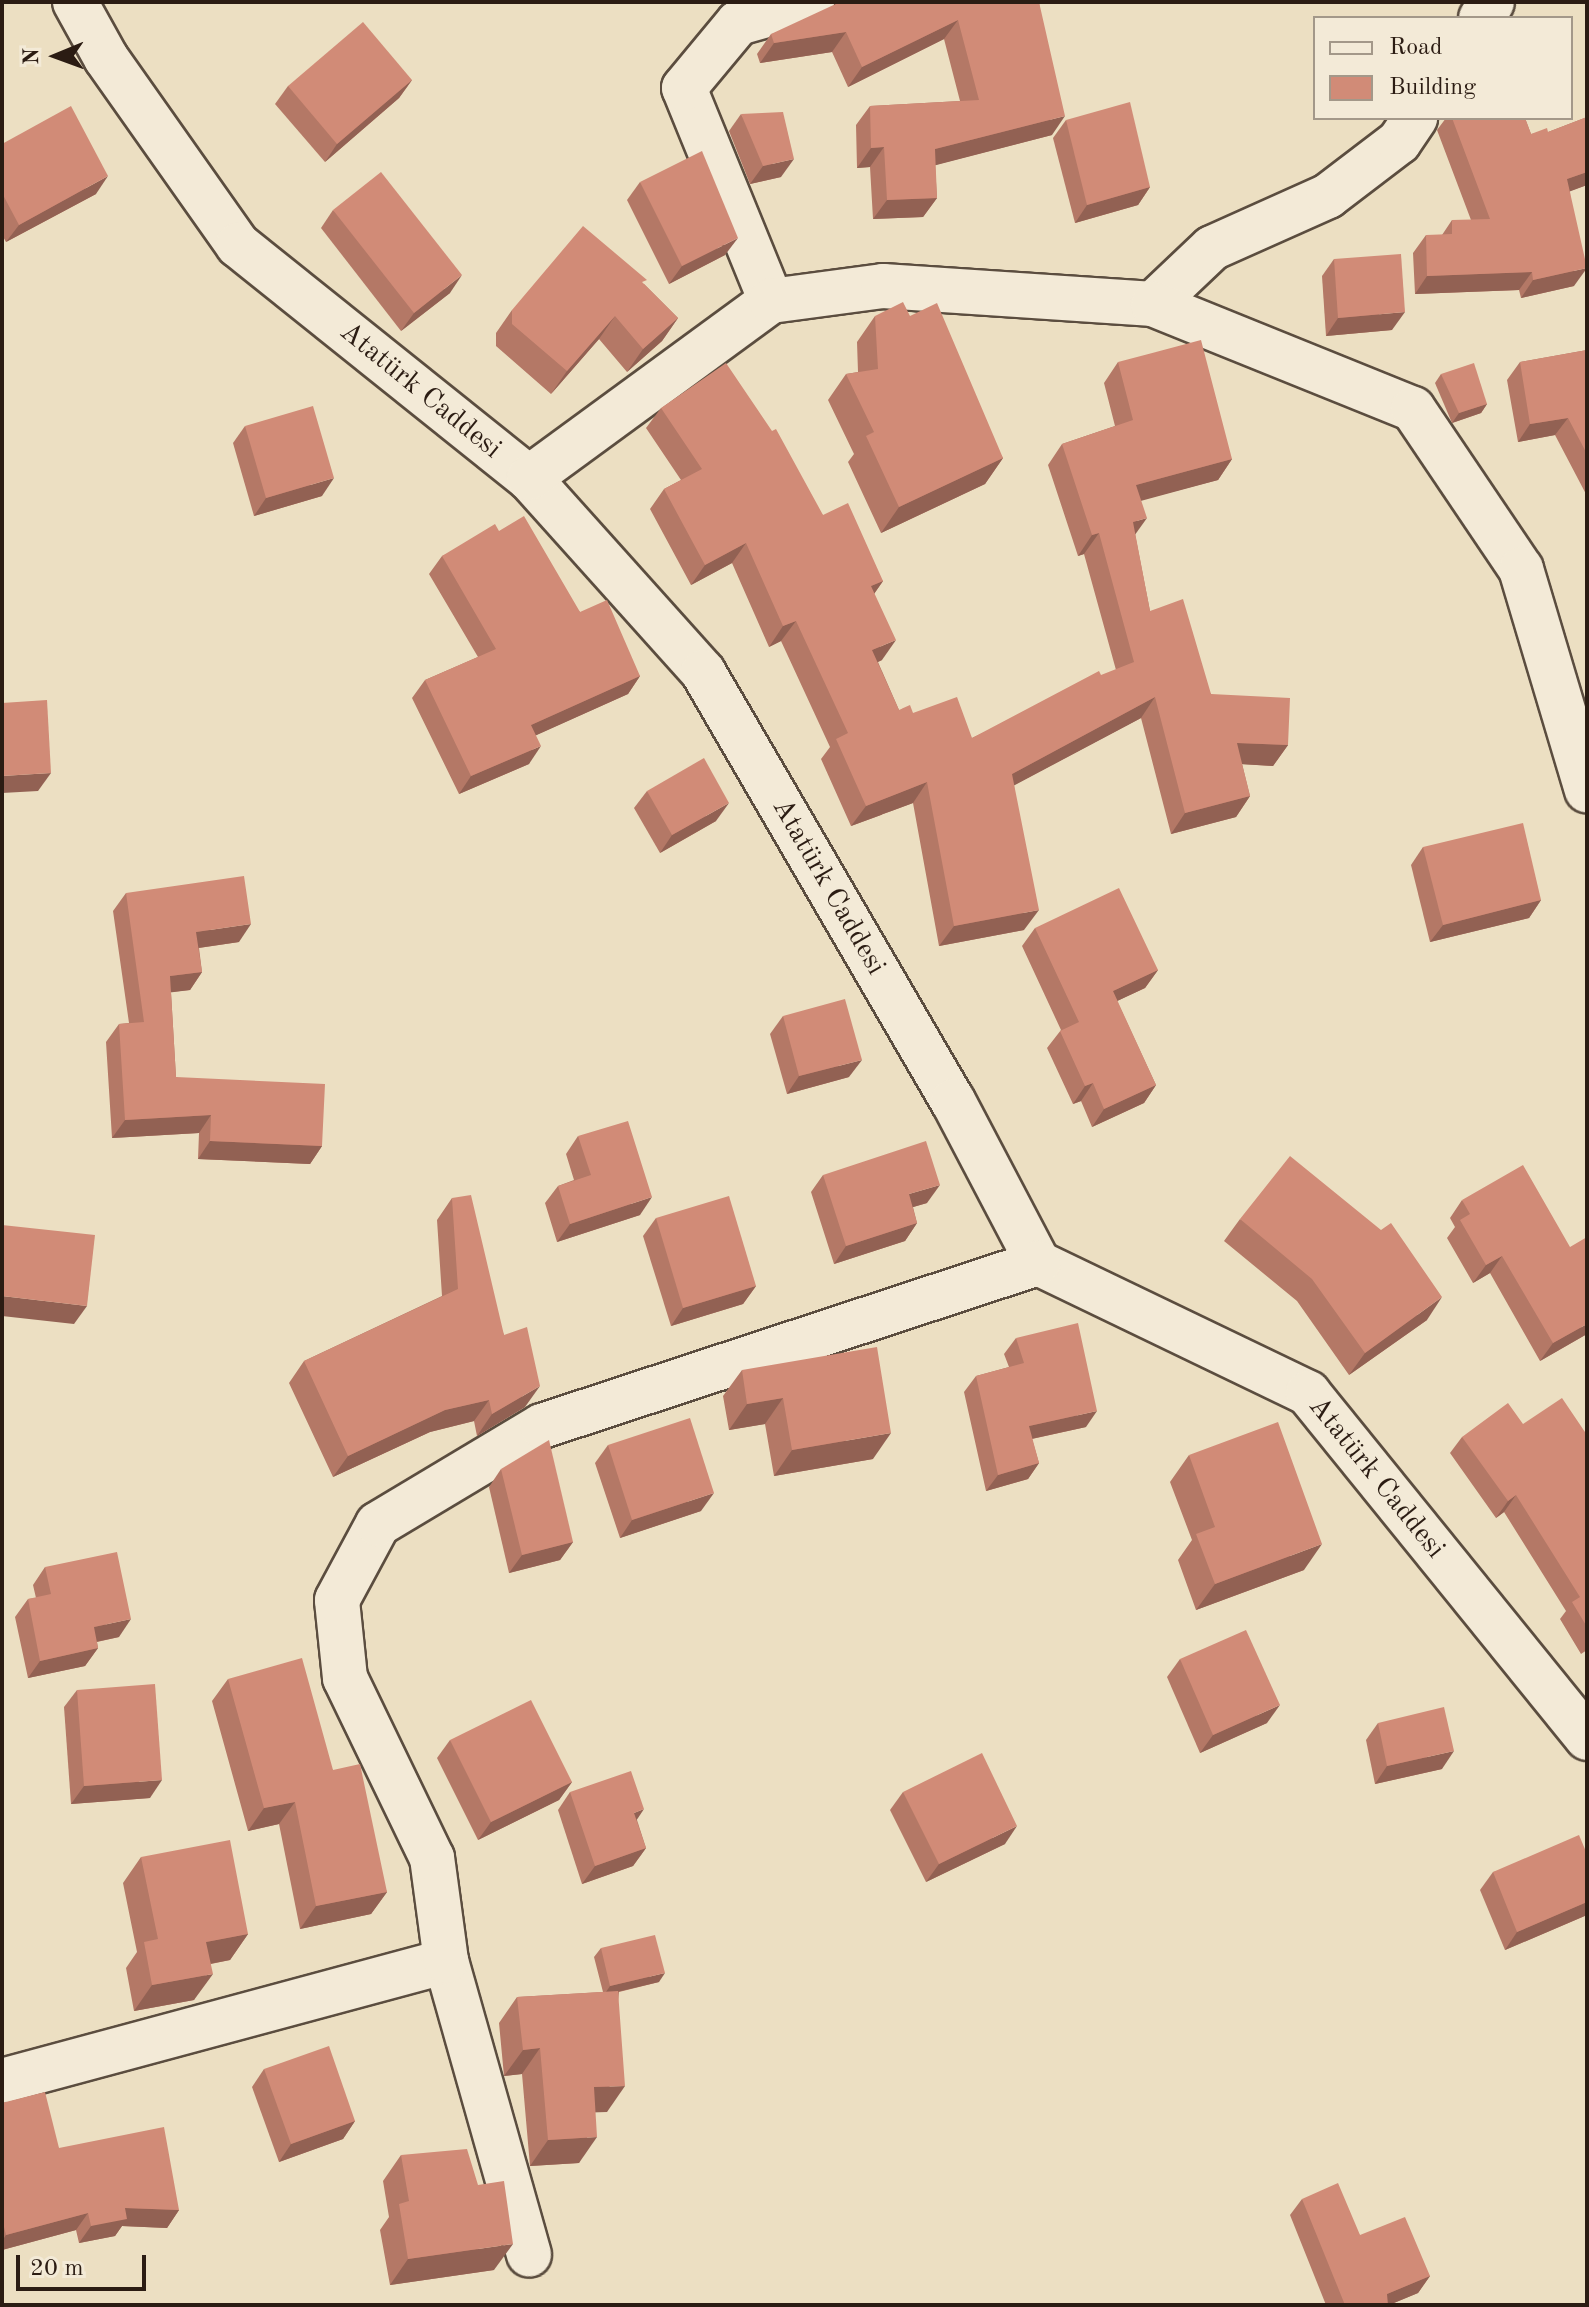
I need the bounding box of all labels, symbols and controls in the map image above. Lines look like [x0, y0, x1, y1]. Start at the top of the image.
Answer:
north arrow [16, 16, 96, 96]
legend [1313, 16, 1573, 120]
text: Road [1389, 36, 1442, 60]
text: N [21, 48, 43, 65]
text: Building [1389, 76, 1476, 100]
street label: Atatürk Caddesi [332, 316, 508, 466]
street label: Atatürk Caddesi [764, 793, 892, 981]
street label: Atatürk Caddesi [1301, 1390, 1451, 1566]
scale bar [20, 2239, 150, 2289]
text: 20 m [30, 2257, 84, 2281]

